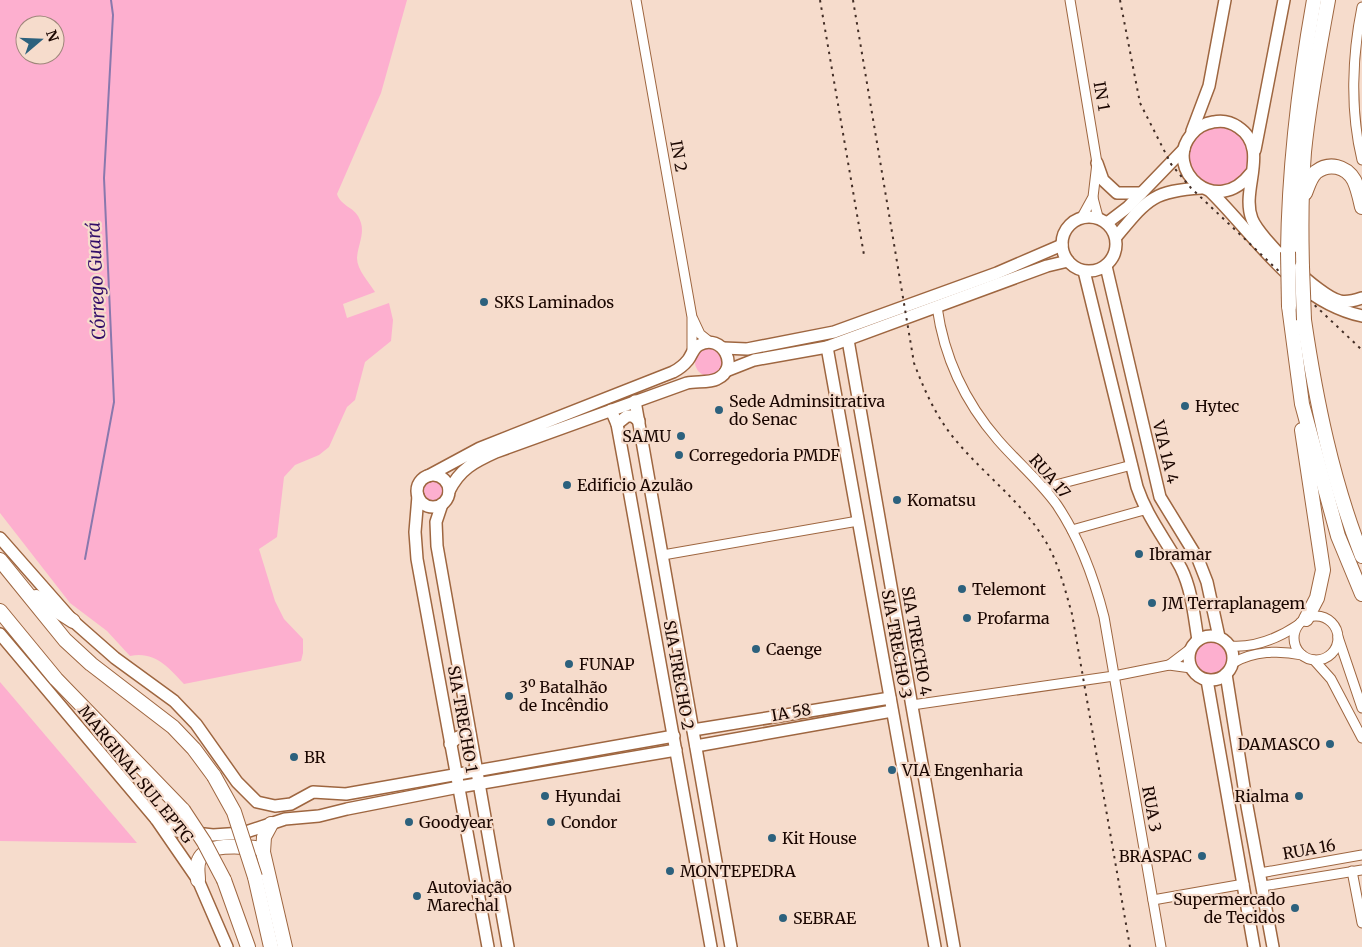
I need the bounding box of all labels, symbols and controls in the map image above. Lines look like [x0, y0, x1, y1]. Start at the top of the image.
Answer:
north arrow [15, 15, 65, 65]
text: N [42, 28, 63, 44]
street label: IN 1 [1090, 80, 1114, 112]
street label: IN 2 [666, 139, 692, 173]
water label: Córrego Guará [81, 221, 111, 341]
place label: SKS Laminados [494, 292, 614, 312]
marker: SKS Laminados [478, 296, 490, 308]
place label: Sede Adminsitrativa do Senac [729, 391, 886, 429]
place label: Hytec [1195, 396, 1239, 416]
marker: Hytec [1179, 400, 1191, 412]
marker: Sede Adminsitrativa do Senac [713, 404, 725, 416]
street label: VIA 1A 4 [1148, 417, 1184, 486]
place label: SAMU [622, 426, 671, 446]
marker: SAMU [675, 430, 687, 442]
place label: Corregedoria PMDF [689, 445, 840, 465]
marker: Corregedoria PMDF [673, 449, 685, 461]
street label: RUA 17 [1025, 450, 1075, 502]
place label: Edificio Azulão [577, 475, 693, 495]
marker: Edificio Azulão [561, 479, 573, 491]
place label: Komatsu [907, 490, 976, 510]
marker: Komatsu [891, 494, 903, 506]
place label: Ibramar [1149, 544, 1212, 564]
marker: Ibramar [1133, 548, 1145, 560]
place label: Telemont [972, 579, 1047, 599]
marker: Telemont [956, 583, 968, 595]
street label: SIA TRECHO 4 [898, 585, 937, 698]
street label: SIA TRECHO 3 [878, 588, 916, 700]
place label: JM Terraplanagem [1161, 593, 1305, 613]
marker: JM Terraplanagem [1146, 597, 1158, 609]
place label: Profarma [977, 608, 1050, 628]
marker: Profarma [961, 612, 973, 624]
street label: SIA TRECHO 2 [660, 619, 698, 731]
place label: Caenge [766, 639, 822, 659]
marker: Caenge [750, 643, 762, 655]
place label: FUNAP [579, 654, 635, 674]
marker: FUNAP [563, 658, 575, 670]
street label: SIA TRECHO 1 [444, 664, 482, 774]
place label: 3º Batalhão de Incêndio [519, 677, 608, 715]
marker: 3º Batalhão de Incêndio [503, 690, 515, 702]
street label: IA 58 [770, 699, 812, 725]
street label: MARGINAL SUL EPTG [74, 701, 198, 847]
place label: DAMASCO [1238, 734, 1320, 754]
marker: DAMASCO [1324, 738, 1336, 750]
place label: BR [304, 747, 327, 767]
marker: BR [288, 751, 300, 763]
place label: VIA Engenharia [901, 760, 1023, 780]
marker: VIA Engenharia [886, 764, 898, 776]
street label: RUA 3 [1138, 785, 1166, 833]
place label: Hyundai [555, 786, 621, 806]
place label: Rialma [1235, 786, 1289, 806]
marker: Hyundai [539, 790, 551, 802]
marker: Rialma [1293, 790, 1305, 802]
place label: Goodyear [419, 812, 493, 832]
place label: Condor [561, 812, 617, 832]
marker: Goodyear [403, 816, 415, 828]
marker: Condor [545, 816, 557, 828]
place label: Kit House [782, 828, 857, 848]
marker: Kit House [766, 832, 778, 844]
street label: RUA 16 [1281, 834, 1337, 863]
place label: BRASPAC [1119, 846, 1192, 866]
marker: BRASPAC [1196, 850, 1208, 862]
place label: MONTEPEDRA [680, 861, 797, 881]
marker: MONTEPEDRA [664, 865, 676, 877]
place label: Autoviação Marechal [426, 877, 512, 915]
place label: Supermercado de Tecidos [1173, 889, 1285, 927]
marker: Autoviação Marechal [411, 890, 423, 902]
marker: Supermercado de Tecidos [1289, 902, 1301, 914]
place label: SEBRAE [793, 908, 857, 928]
marker: SEBRAE [777, 912, 789, 924]

